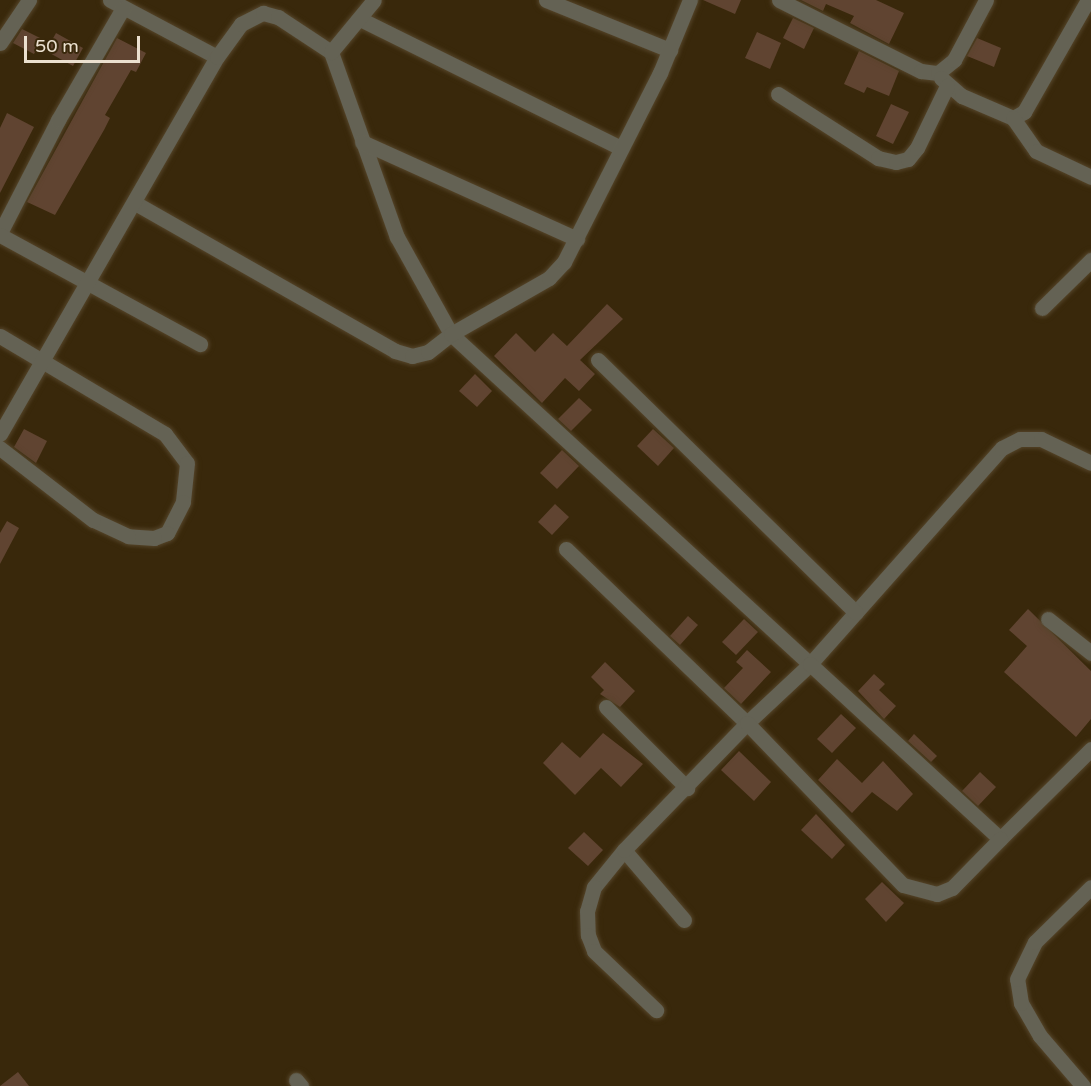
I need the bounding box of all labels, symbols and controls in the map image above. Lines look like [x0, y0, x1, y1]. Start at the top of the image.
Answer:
scale bar [27, 24, 142, 62]
text: 50 m [35, 35, 79, 57]

